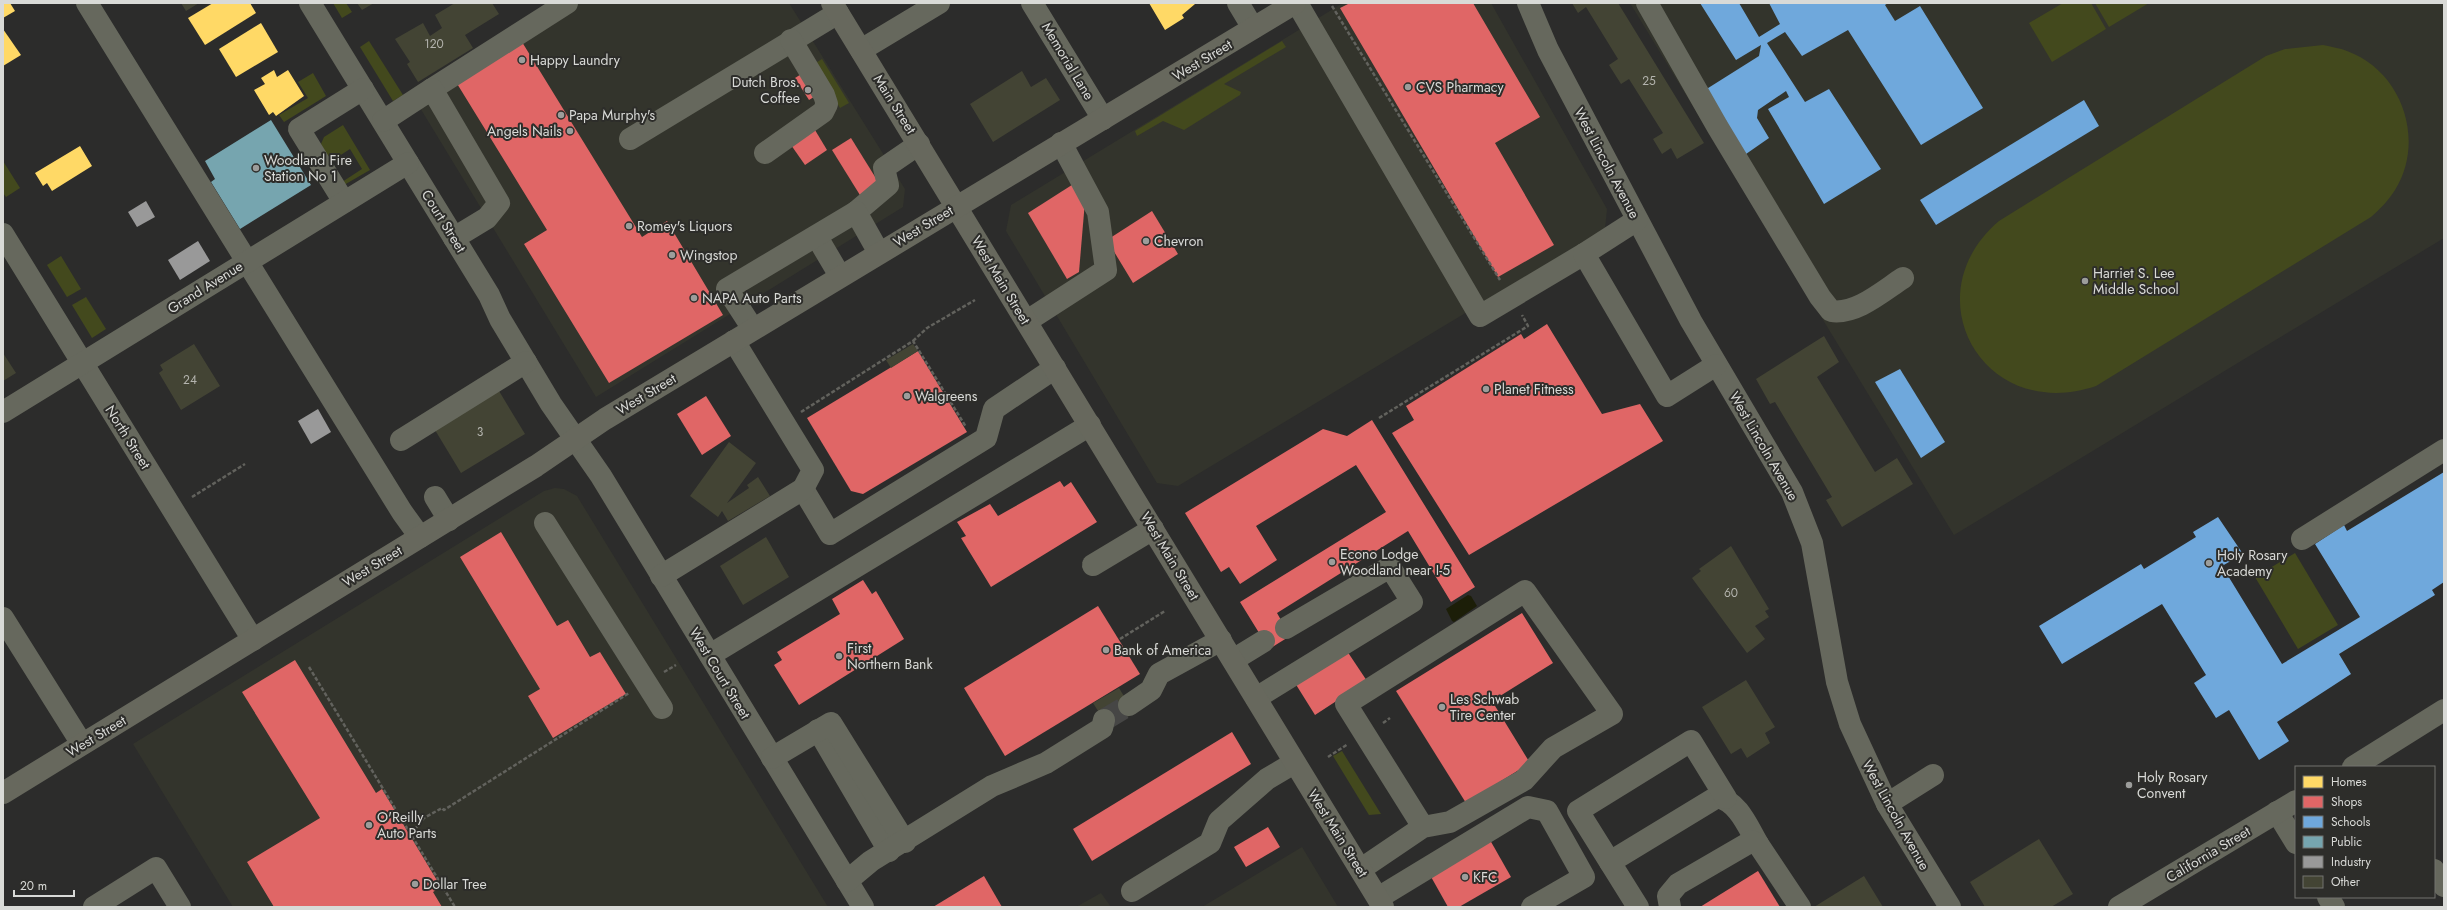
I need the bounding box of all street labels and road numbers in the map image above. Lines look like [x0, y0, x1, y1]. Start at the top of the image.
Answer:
street label: Memorial Lane [1037, 18, 1099, 104]
street label: West Street [1168, 34, 1236, 86]
street label: Main Street [869, 70, 921, 138]
street label: West Lincoln Avenue [1569, 104, 1645, 222]
street label: Court Street [417, 186, 471, 257]
street label: West Street [889, 200, 957, 252]
street label: West Main Street [967, 232, 1036, 328]
street label: Grand Avenue [163, 256, 247, 318]
street label: West Street [612, 368, 680, 420]
street label: West Lincoln Avenue [1725, 388, 1803, 504]
street label: North Street [101, 401, 156, 473]
street label: West Main Street [1136, 508, 1205, 604]
street label: West Street [338, 540, 406, 592]
street label: West Court Street [685, 623, 756, 723]
street label: West Street [62, 710, 130, 762]
street label: West Lincoln Avenue [1857, 756, 1935, 874]
street label: West Main Street [1303, 785, 1373, 881]
street label: California Street [2162, 821, 2254, 887]

